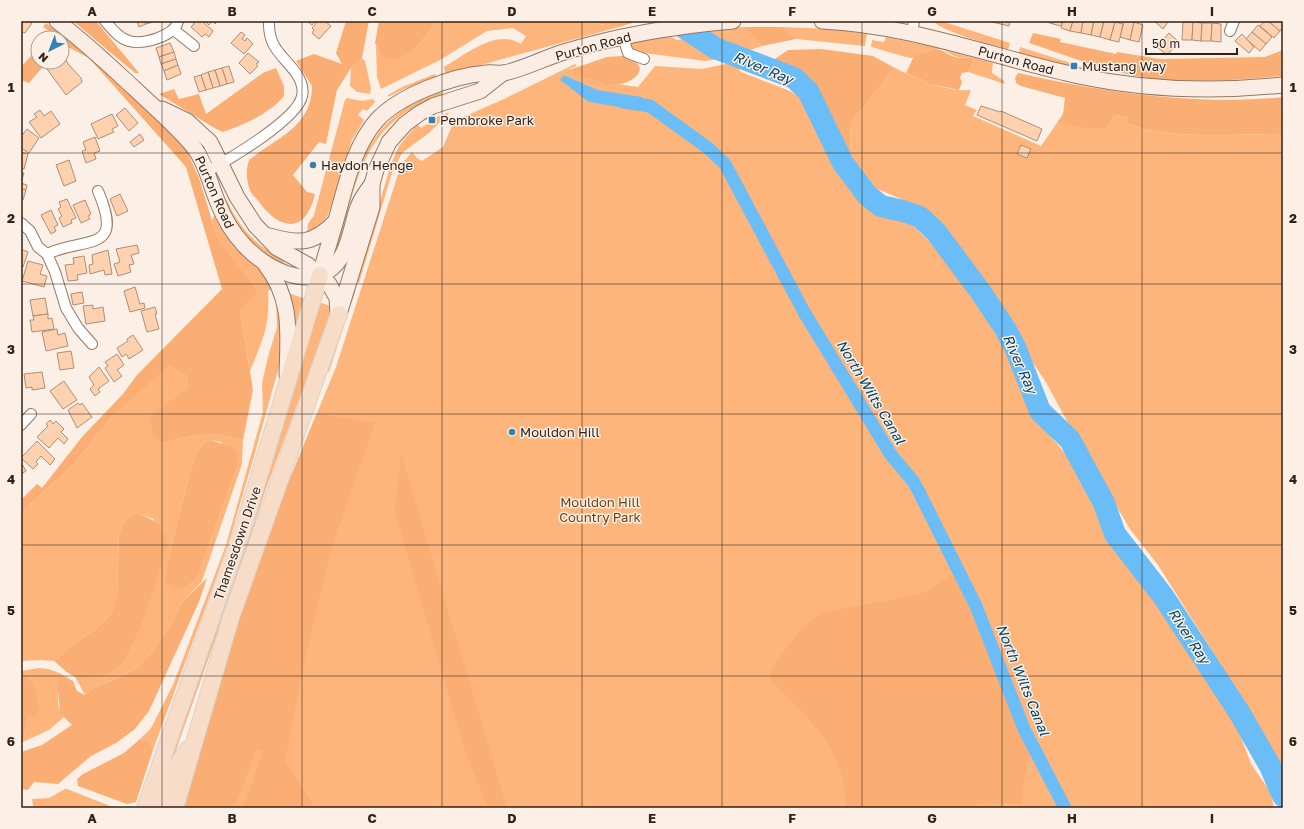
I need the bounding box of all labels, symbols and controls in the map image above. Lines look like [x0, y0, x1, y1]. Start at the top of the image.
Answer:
text: A [87, 3, 97, 19]
text: B [227, 3, 237, 19]
text: C [367, 3, 377, 19]
text: D [507, 3, 517, 19]
text: E [648, 3, 656, 19]
text: F [788, 3, 796, 19]
text: G [927, 3, 937, 19]
text: H [1067, 3, 1077, 19]
text: I [1210, 3, 1214, 19]
street label: Purton Road [553, 28, 633, 64]
north arrow [30, 30, 70, 70]
scale bar [1146, 30, 1237, 56]
text: 50 m [1152, 36, 1180, 51]
street label: Purton Road [976, 42, 1056, 78]
water label: River Ray [731, 47, 797, 88]
text: N [36, 50, 50, 65]
place label: Mustang Way [1082, 58, 1167, 74]
marker: Mustang Way [1069, 61, 1079, 71]
text: 1 [8, 79, 15, 95]
text: 1 [1290, 79, 1297, 95]
place label: Pembroke Park [440, 112, 535, 128]
marker: Pembroke Park [427, 115, 437, 125]
street label: Purton Road [192, 153, 238, 231]
place label: Haydon Henge [321, 157, 413, 173]
marker: Haydon Henge [308, 160, 318, 170]
text: 2 [7, 210, 15, 226]
text: 2 [1289, 210, 1297, 226]
water label: River Ray [1000, 332, 1042, 398]
water label: North Wilts Canal [834, 336, 910, 447]
text: 3 [7, 341, 15, 357]
text: 3 [1289, 341, 1297, 357]
place label: Mouldon Hill [520, 424, 600, 440]
marker: Mouldon Hill [507, 427, 517, 437]
text: 4 [7, 471, 15, 487]
text: 4 [1289, 471, 1297, 487]
street label: Thamesdown Drive [210, 484, 264, 602]
park label: Mouldon Hill Country Park [559, 494, 642, 525]
text: 5 [7, 602, 15, 618]
text: 5 [1289, 602, 1297, 618]
water label: River Ray [1165, 605, 1215, 668]
water label: North Wilts Canal [993, 622, 1054, 739]
text: 6 [7, 733, 15, 749]
text: 6 [1289, 733, 1297, 749]
text: A [87, 810, 97, 826]
text: B [227, 810, 237, 826]
text: C [367, 810, 377, 826]
text: D [507, 810, 517, 826]
text: E [648, 810, 656, 826]
text: F [788, 810, 796, 826]
text: G [927, 810, 937, 826]
text: H [1067, 810, 1077, 826]
text: I [1210, 810, 1214, 826]

